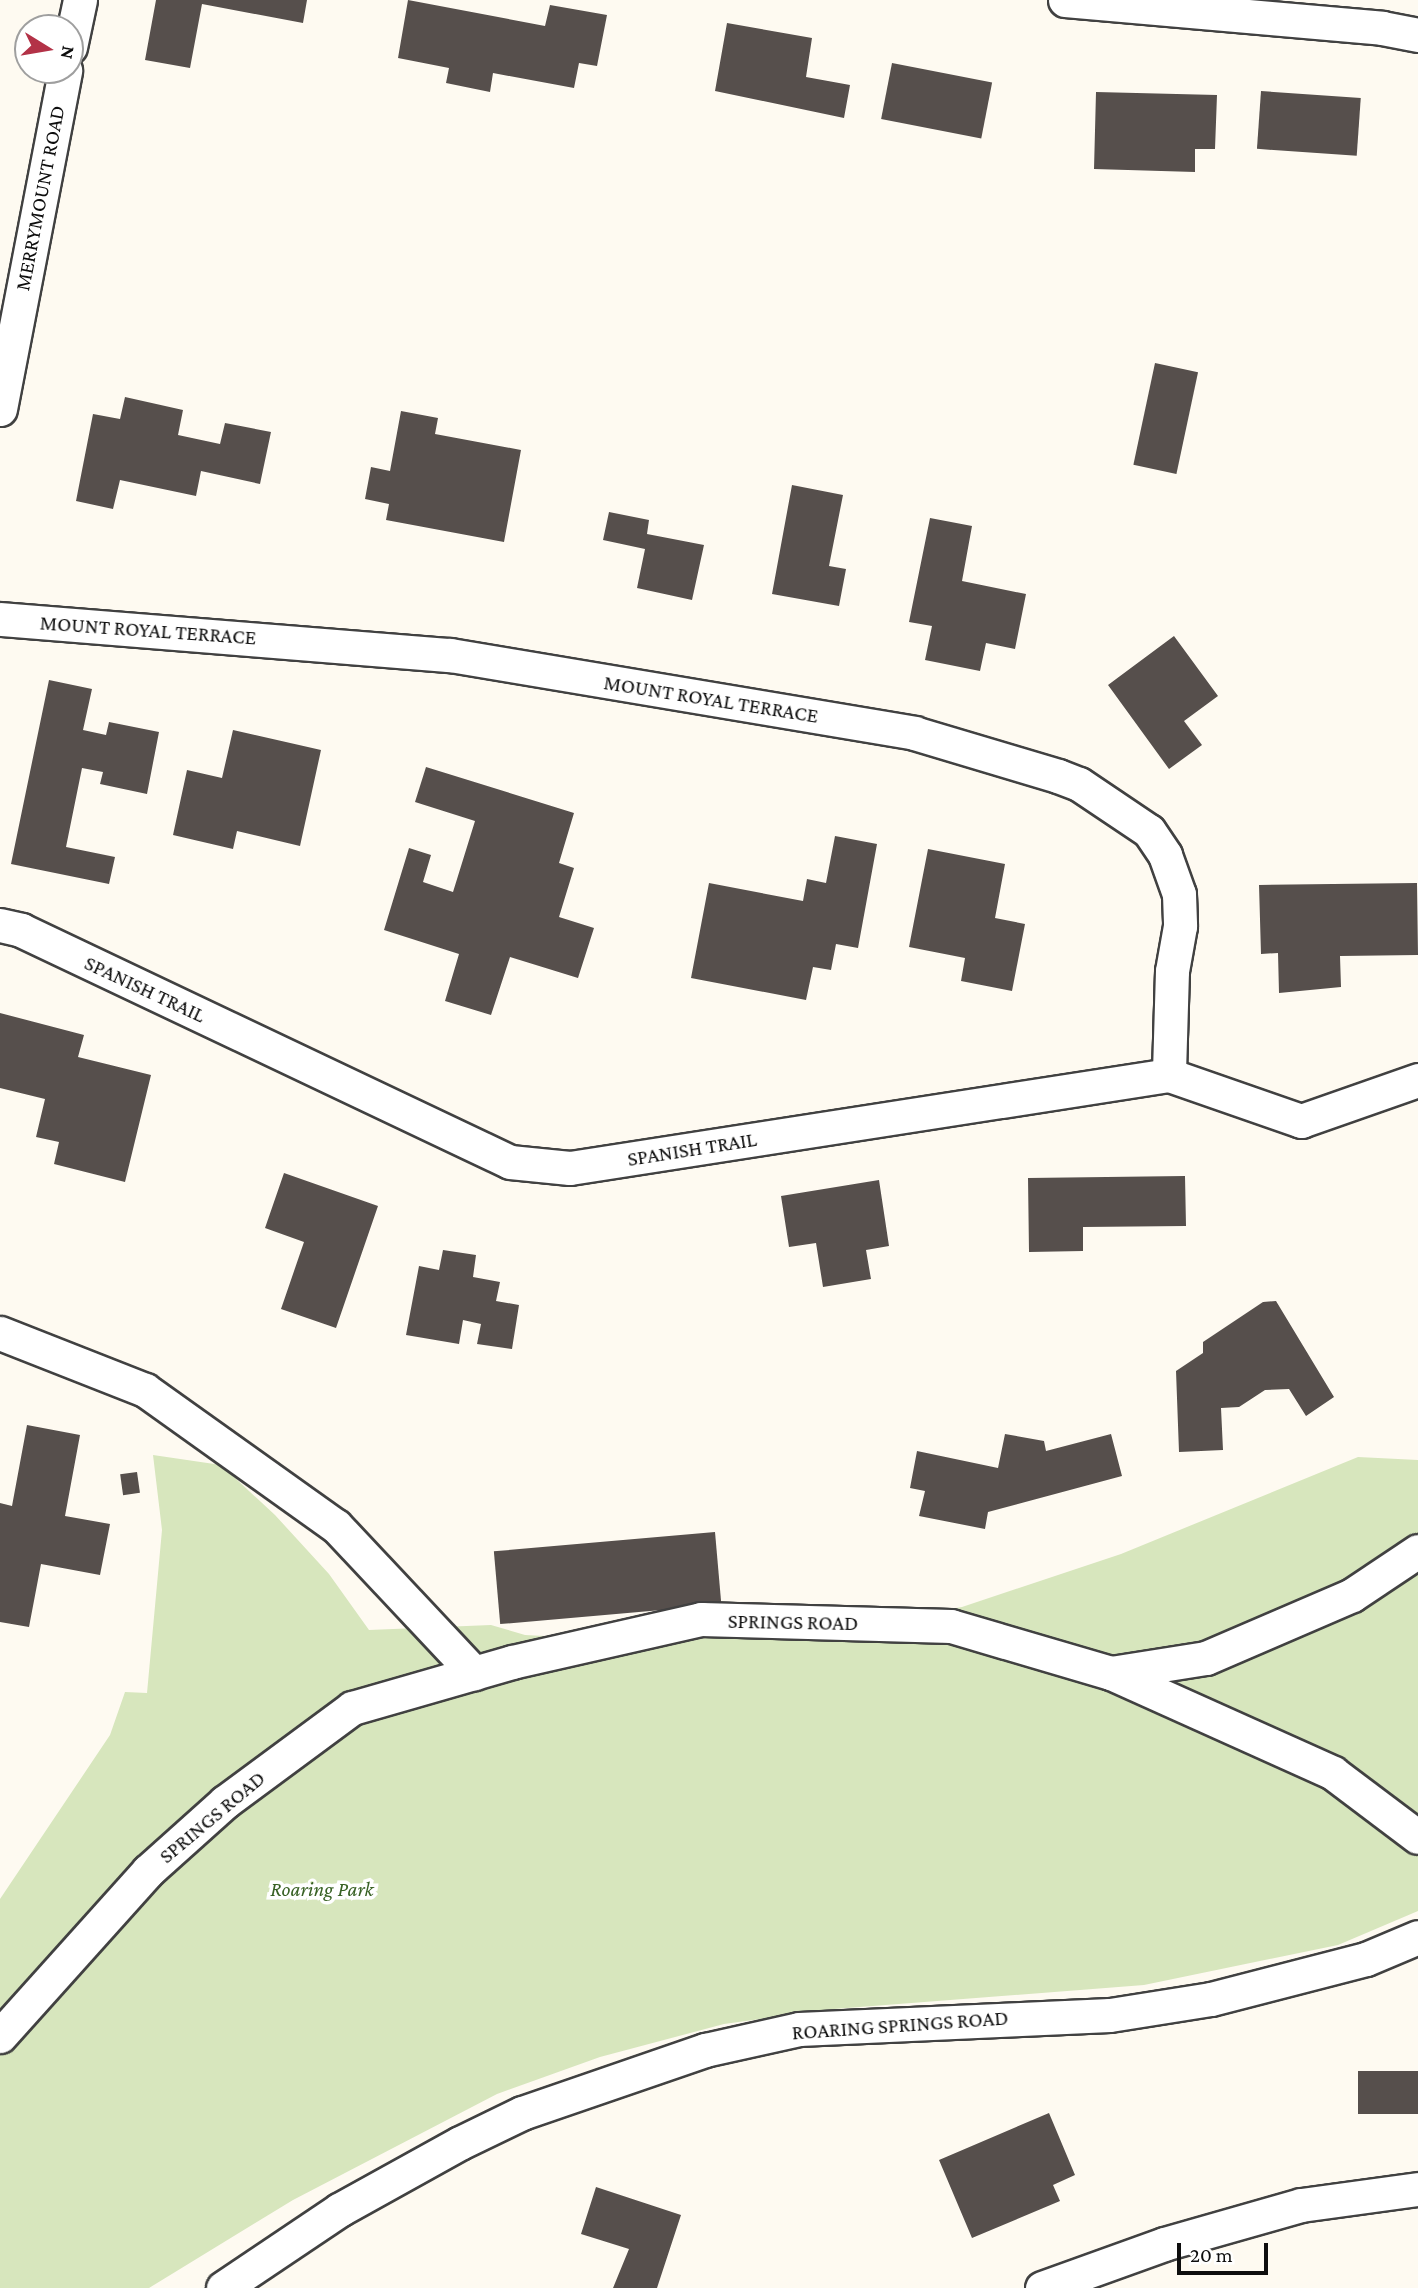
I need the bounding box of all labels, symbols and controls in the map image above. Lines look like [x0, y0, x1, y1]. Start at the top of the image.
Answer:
north arrow [14, 14, 84, 84]
text: N [57, 44, 80, 61]
street label: MERRYMOUNT ROAD [10, 103, 70, 293]
street label: MOUNT ROYAL TERRACE [39, 610, 257, 650]
street label: MOUNT ROYAL TERRACE [602, 670, 820, 728]
street label: SPANISH TRAIL [81, 950, 209, 1028]
street label: SPANISH TRAIL [626, 1126, 758, 1172]
street label: SPRINGS ROAD [728, 1608, 858, 1636]
street label: SPRINGS ROAD [154, 1765, 270, 1869]
park label: Roaring Park [270, 1876, 374, 1902]
street label: ROARING SPRINGS ROAD [791, 2005, 1009, 2045]
scale bar [1180, 2228, 1271, 2272]
text: 20 m [1190, 2243, 1233, 2267]

